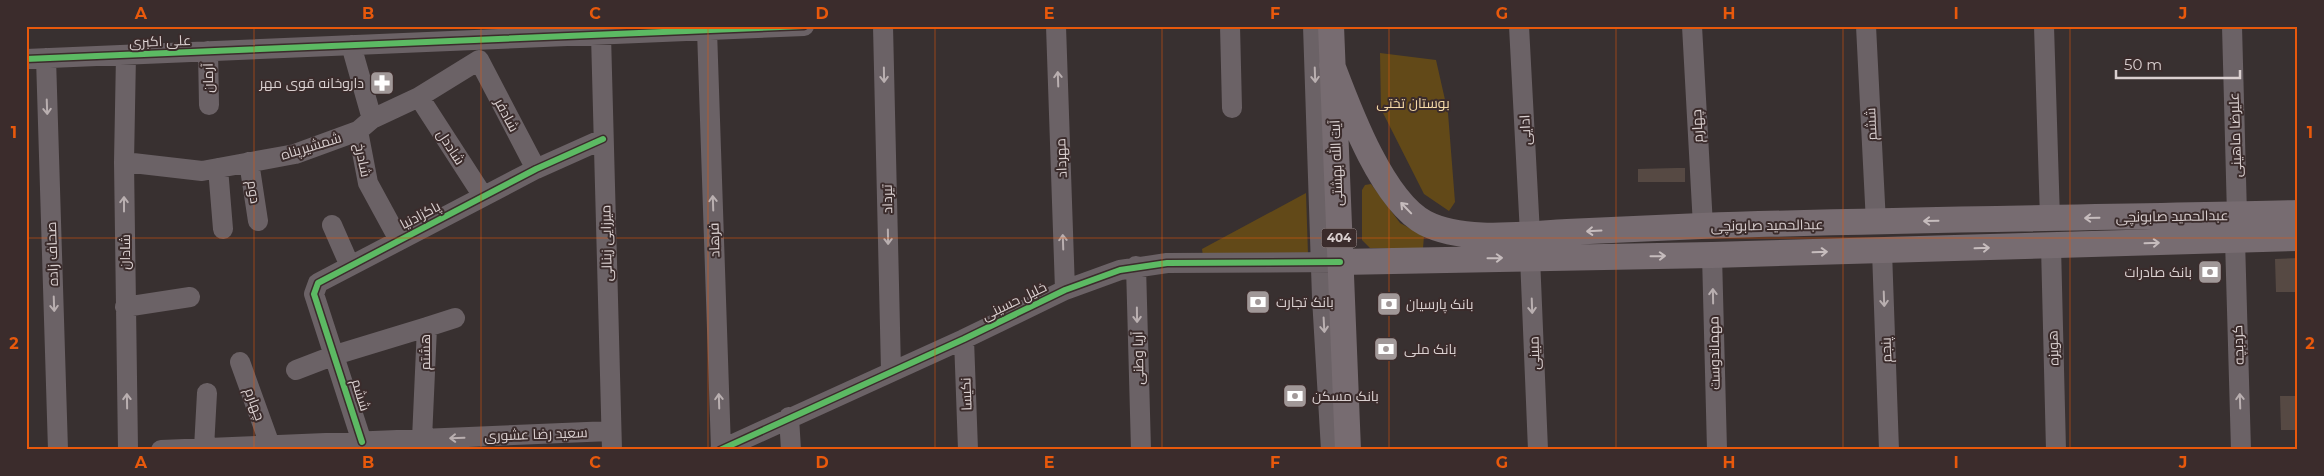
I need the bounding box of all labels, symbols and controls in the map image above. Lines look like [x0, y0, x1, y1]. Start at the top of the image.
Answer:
text: A [134, 4, 148, 23]
text: B [362, 4, 374, 23]
text: C [589, 4, 601, 23]
text: D [815, 4, 829, 23]
text: E [1044, 4, 1054, 23]
text: F [1270, 4, 1280, 23]
text: G [1496, 4, 1508, 23]
text: H [1723, 4, 1735, 23]
text: I [1953, 4, 1959, 23]
text: J [2178, 4, 2187, 23]
street label: علی‌ اکبری [129, 31, 191, 51]
scale bar [2116, 48, 2240, 80]
text: 50 m [2124, 55, 2162, 74]
street label: آرمان [199, 63, 217, 93]
one-way arrow [1310, 66, 1320, 83]
one-way arrow [880, 67, 889, 83]
pharmacy icon: داروخانه قوی مهر [369, 70, 395, 96]
one-way arrow [1053, 72, 1063, 88]
place label: داروخانه قوی مهر [259, 74, 364, 92]
street label: علیرضا ماهینی [2225, 92, 2245, 178]
street label: شادفر [490, 94, 523, 135]
park label: بوستان تختی [1376, 94, 1450, 112]
one-way arrow [43, 98, 52, 114]
street label: ششم [1861, 107, 1882, 141]
street label: چهارم [1687, 109, 1708, 143]
street label: ادایی [1515, 114, 1535, 146]
street label: آیت الله بهشتی [1325, 119, 1347, 206]
text: 1 [11, 123, 17, 142]
text: 1 [2307, 123, 2313, 142]
street label: شاددل [433, 126, 469, 168]
street label: شمشیرپناه [278, 128, 344, 165]
street label: مهرداد [1051, 138, 1071, 178]
street label: شادرخ [351, 141, 375, 179]
street label: دوم [242, 179, 265, 205]
street label: تیرداد [878, 184, 896, 214]
one-way arrow [119, 196, 129, 212]
one-way arrow [708, 196, 717, 212]
street label: پاکزادنیا [397, 197, 444, 234]
one-way arrow [1400, 201, 1412, 214]
street label: میرزایی زینالی [596, 205, 616, 281]
street label: عبدالحمید صابونچی [2116, 206, 2229, 227]
one-way arrow [2084, 213, 2100, 223]
street label: عبدالحمید صابونچی [1711, 215, 1824, 236]
one-way arrow [1923, 216, 1940, 226]
street label: صحاف زاده [42, 221, 62, 287]
street label: فرهاد [704, 222, 724, 258]
one-way arrow [1586, 227, 1602, 236]
road number: 404 [1322, 228, 1356, 248]
one-way arrow [883, 229, 893, 245]
street label: شادان [116, 234, 134, 270]
one-way arrow [1059, 234, 1068, 250]
one-way arrow [2144, 238, 2160, 247]
one-way arrow [1974, 243, 1990, 252]
one-way arrow [1812, 248, 1828, 257]
one-way arrow [1649, 251, 1665, 261]
one-way arrow [1486, 253, 1503, 263]
bank icon: بانک صادرات [2197, 259, 2223, 285]
place label: بانک صادرات [2124, 263, 2192, 281]
street label: خلیل حسینی [979, 278, 1049, 324]
one-way arrow [1708, 288, 1718, 304]
bank icon: بانک تجارت [1245, 289, 1271, 315]
one-way arrow [1879, 290, 1889, 307]
bank icon: بانک پارسیان [1376, 291, 1402, 317]
place label: بانک تجارت [1276, 293, 1334, 311]
place label: بانک پارسیان [1406, 295, 1473, 314]
one-way arrow [49, 296, 58, 312]
one-way arrow [1527, 298, 1537, 314]
one-way arrow [1133, 307, 1142, 323]
street label: مهماندوست [1704, 316, 1724, 390]
one-way arrow [1319, 317, 1328, 333]
street label: کردبچه [2228, 325, 2249, 365]
street label: هویزه [2043, 330, 2063, 366]
street label: آریا وطنی [1129, 331, 1147, 385]
text: 2 [9, 334, 19, 353]
street label: هشتم [416, 334, 435, 370]
text: 2 [2305, 334, 2315, 353]
bank icon: بانک ملی [1373, 336, 1399, 362]
street label: مبینی [1524, 336, 1544, 370]
street label: پنجم [1877, 337, 1896, 363]
place label: بانک ملی [1404, 340, 1456, 358]
street label: ششم [347, 377, 374, 414]
street label: نکیسا [956, 377, 976, 411]
bank icon: بانک مسکن [1282, 383, 1308, 409]
street label: چهارم [240, 385, 269, 423]
place label: بانک مسکن [1312, 387, 1379, 405]
one-way arrow [122, 393, 132, 410]
one-way arrow [715, 393, 724, 409]
one-way arrow [2235, 393, 2245, 410]
street label: سعید رضا عشوری [484, 423, 588, 445]
one-way arrow [450, 433, 466, 442]
text: A [134, 453, 148, 472]
text: B [362, 453, 374, 472]
text: C [589, 453, 601, 472]
text: D [815, 453, 829, 472]
text: E [1044, 453, 1054, 472]
text: F [1270, 453, 1280, 472]
text: G [1496, 453, 1508, 472]
text: H [1723, 453, 1735, 472]
text: I [1953, 453, 1959, 472]
text: J [2178, 453, 2187, 472]

